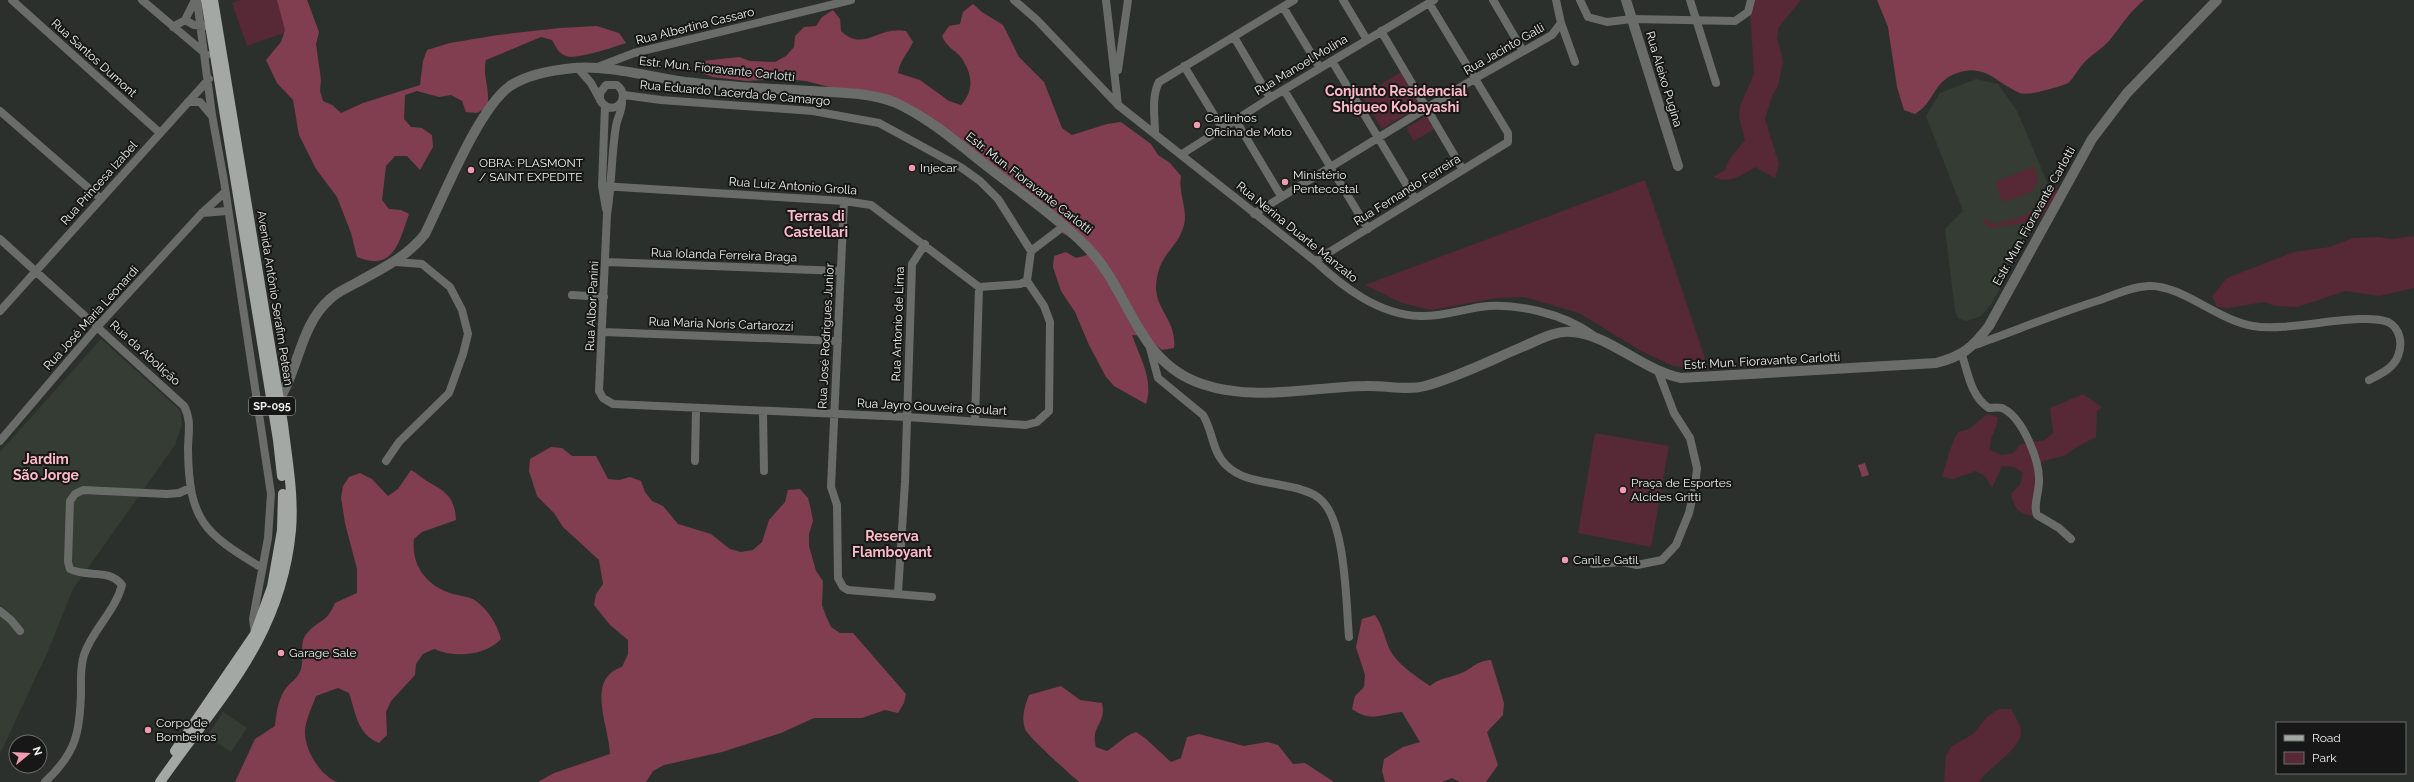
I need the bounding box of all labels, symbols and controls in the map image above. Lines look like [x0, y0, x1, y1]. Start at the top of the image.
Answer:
street label: Rua Albertina Cassaro [634, 5, 756, 47]
street label: Rua Santos Dumont [48, 16, 140, 100]
street label: Rua Jacinto Galli [1461, 20, 1547, 78]
street label: Rua Aleixo Pugina [1643, 29, 1685, 129]
street label: Rua Manoel Molina [1252, 32, 1350, 98]
street label: Estr. Mun. Fioravante Carlotti [638, 54, 796, 84]
street label: Rua Eduardo Lacerda de Camargo [639, 78, 831, 108]
district label: Conjunto Residencial Shigueo Kobayashi [1325, 83, 1468, 115]
place label: Carlinhos Oficina de Moto [1205, 111, 1292, 139]
marker: Carlinhos Oficina de Moto [1192, 120, 1202, 130]
street label: Estr. Mun. Fioravante Carlotti [963, 129, 1095, 237]
street label: Rua Princesa Izabel [58, 138, 141, 228]
street label: Estr. Mun. Fioravante Carlotti [1990, 144, 2078, 288]
street label: Rua Fernando Ferreira [1351, 151, 1463, 229]
place label: OBRA: PLASMONT / SAINT EXPEDITE [479, 156, 584, 184]
place label: Injecar [920, 161, 958, 175]
marker: Injecar [907, 163, 917, 173]
marker: OBRA: PLASMONT / SAINT EXPEDITE [466, 165, 476, 175]
place label: Ministério Pentecostal [1293, 168, 1359, 196]
street label: Rua Luiz Antonio Grolla [728, 175, 858, 197]
marker: Ministério Pentecostal [1280, 177, 1290, 187]
street label: Rua Nerina Duarte Manzato [1234, 179, 1360, 285]
district label: Terras di Castellari [784, 208, 848, 240]
street label: Avenida Antônio Serafim Petean [254, 209, 296, 387]
street label: Rua Iolanda Ferreira Braga [651, 245, 797, 265]
street label: Rua Albor Panini [583, 261, 601, 351]
street label: Rua José Rodrigues Junior [815, 262, 837, 409]
street label: Rua José Maria Leonardi [41, 263, 141, 373]
street label: Rua Antonio de Lima [889, 266, 907, 382]
street label: Rua Maria Noris Cartarozzi [648, 314, 794, 334]
street label: Rua da Abolição [107, 318, 183, 388]
street label: Estr. Mun. Fioravante Carlotti [1683, 350, 1841, 372]
street label: Rua Jayro Gouveira Goulart [857, 396, 1007, 418]
road number: SP-095 [249, 397, 295, 415]
district label: Jardim São Jorge [13, 451, 80, 483]
place label: Praça de Esportes Alcides Gritti [1631, 476, 1732, 504]
marker: Praça de Esportes Alcides Gritti [1618, 485, 1628, 495]
district label: Reserva Flamboyant [852, 528, 933, 560]
place label: Canil e Gatil [1573, 553, 1639, 567]
marker: Canil e Gatil [1560, 555, 1570, 565]
place label: Garage Sale [289, 646, 357, 660]
marker: Garage Sale [276, 648, 286, 658]
place label: Corpo de Bombeiros [156, 716, 216, 744]
legend [2276, 722, 2406, 774]
marker: Corpo de Bombeiros [143, 725, 153, 735]
text: Road [2312, 731, 2341, 745]
north arrow [8, 734, 48, 774]
text: N [30, 745, 45, 757]
text: Park [2312, 751, 2337, 765]

